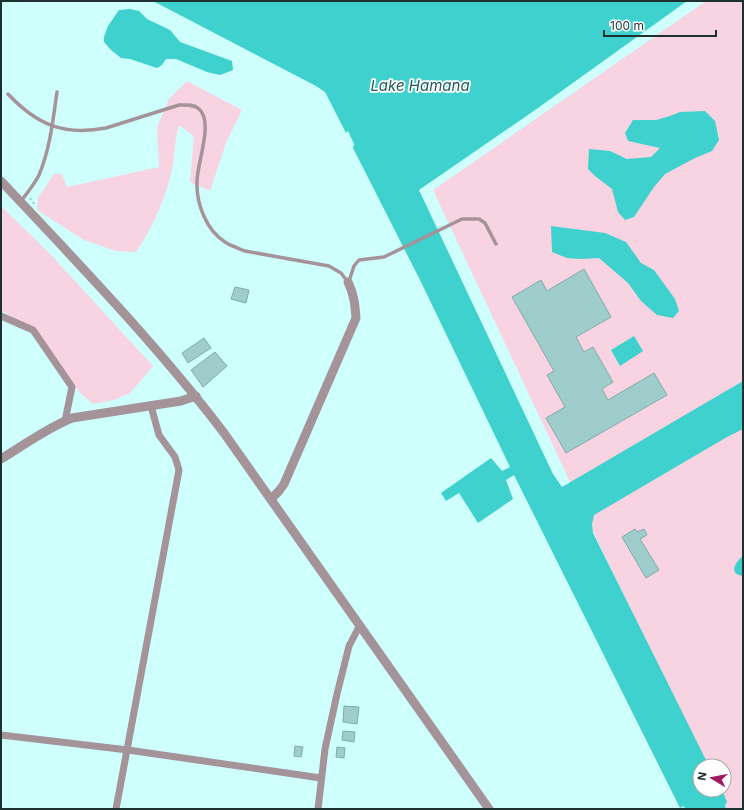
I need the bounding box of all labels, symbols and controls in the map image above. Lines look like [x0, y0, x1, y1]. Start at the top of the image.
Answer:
scale bar [604, 12, 716, 38]
text: 100 m [610, 18, 644, 33]
water label: Lake Hamana [370, 76, 470, 95]
north arrow [692, 758, 732, 798]
text: N [695, 771, 710, 782]

